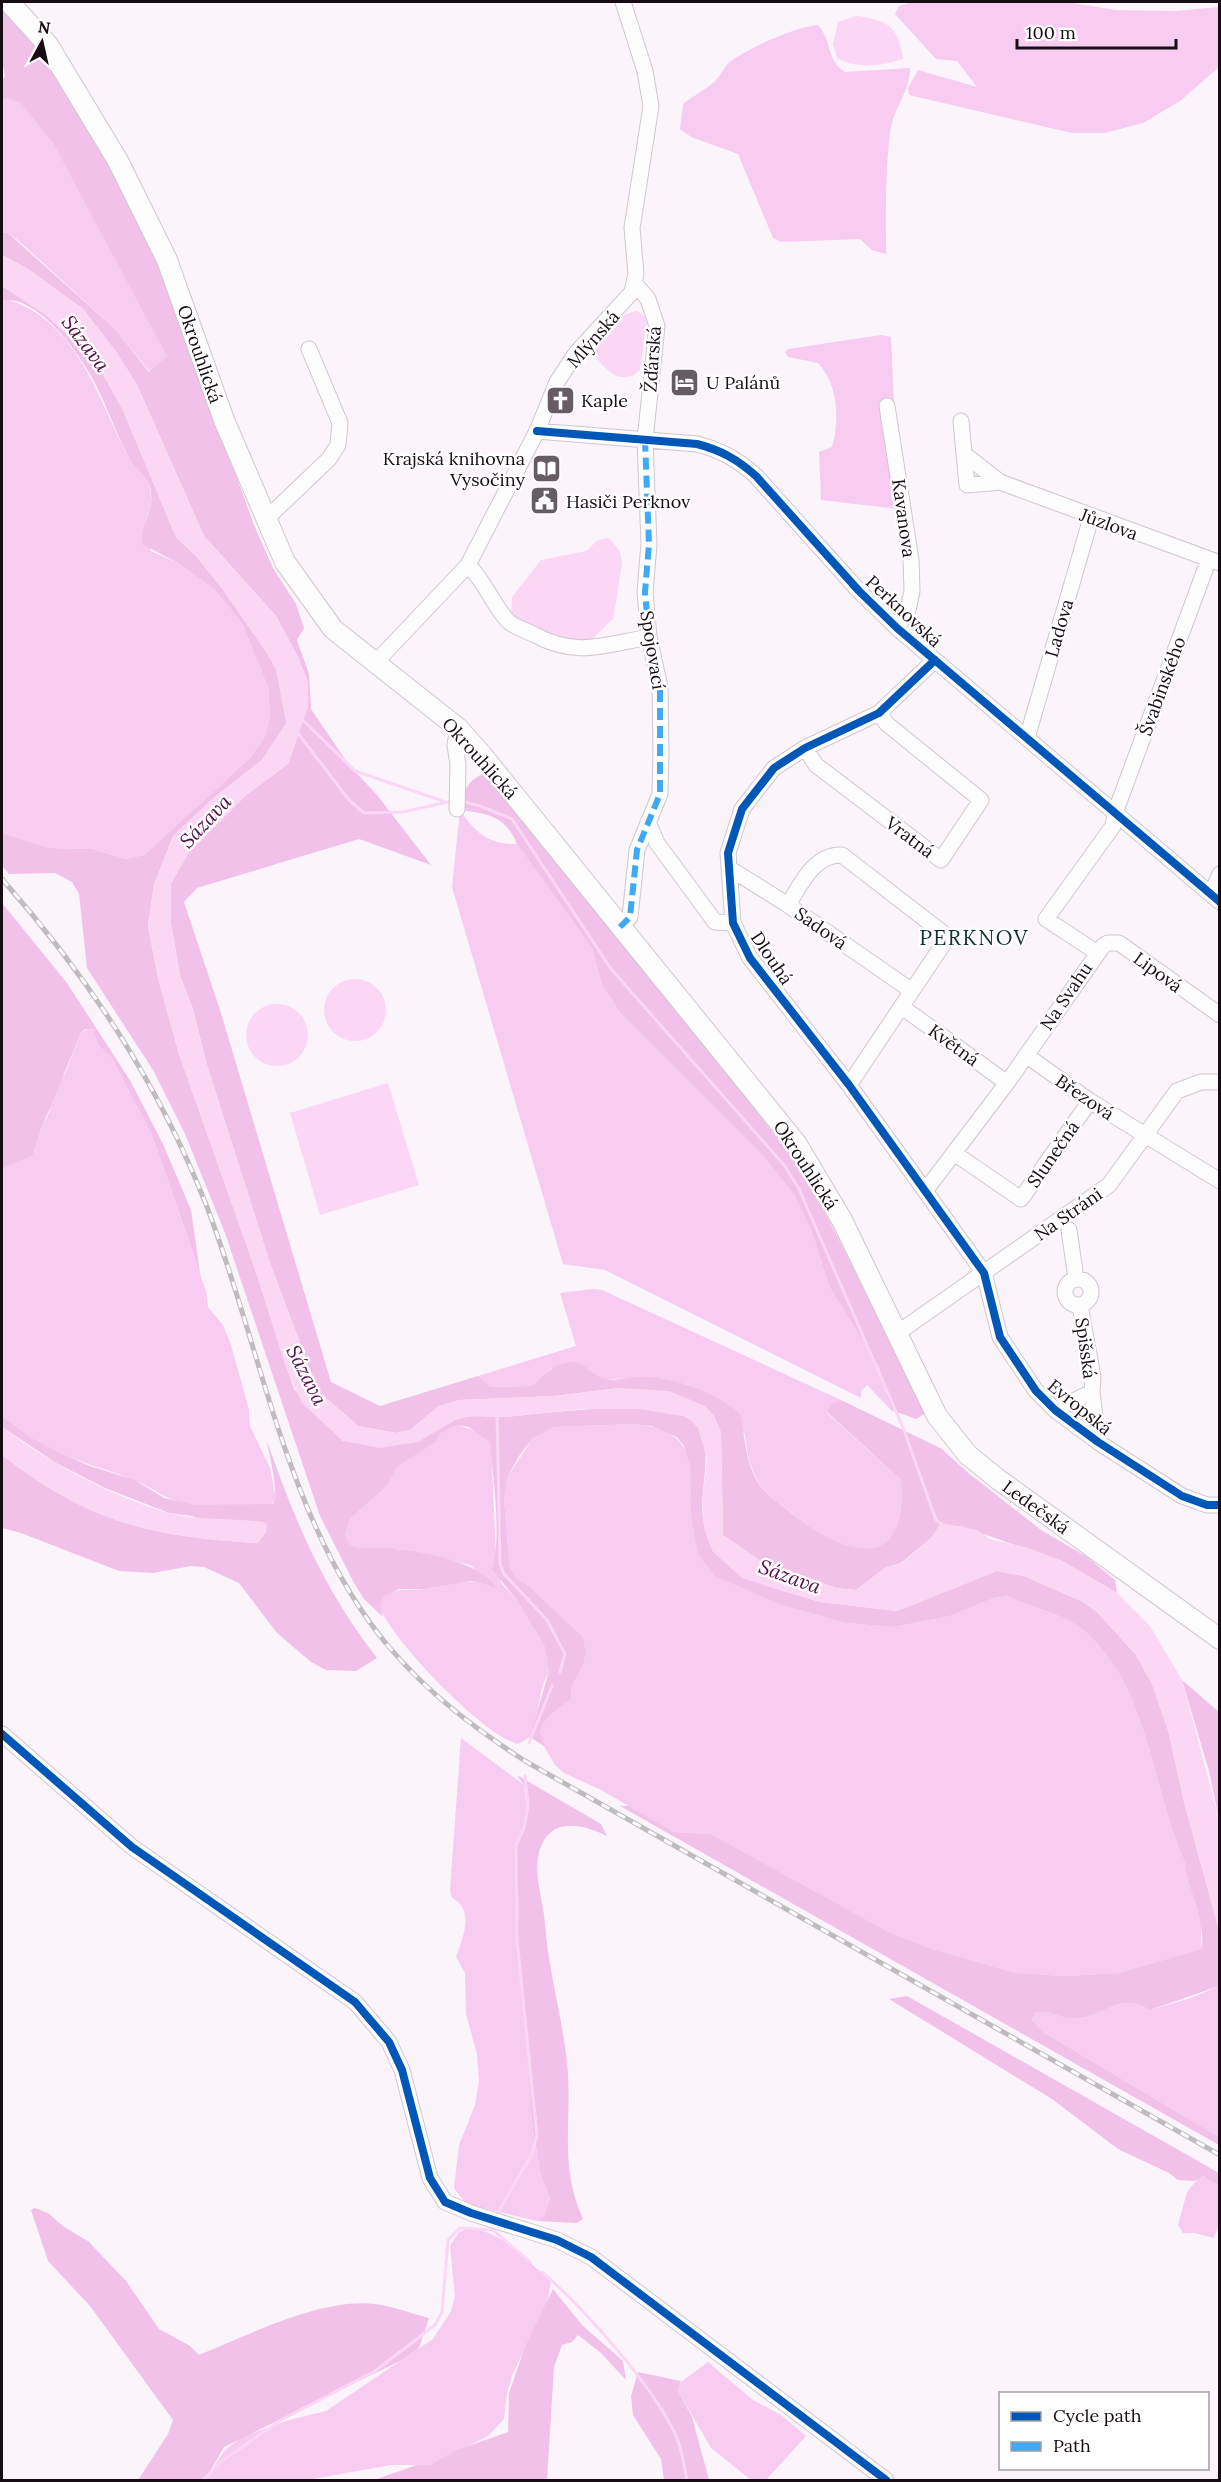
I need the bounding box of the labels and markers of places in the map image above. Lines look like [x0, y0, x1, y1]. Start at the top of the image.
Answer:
hotel icon: U Palánů [669, 366, 701, 398]
place label: U Palánů [706, 371, 780, 394]
church icon: Kaple [544, 384, 576, 416]
place label: Kaple [581, 389, 628, 412]
place label: Krajská knihovna Vysočiny [383, 447, 525, 491]
library icon: Krajská knihovna Vysočiny [530, 452, 562, 484]
public building icon: Hasiči Perknov [529, 485, 561, 517]
place label: Hasiči Perknov [566, 490, 691, 513]

